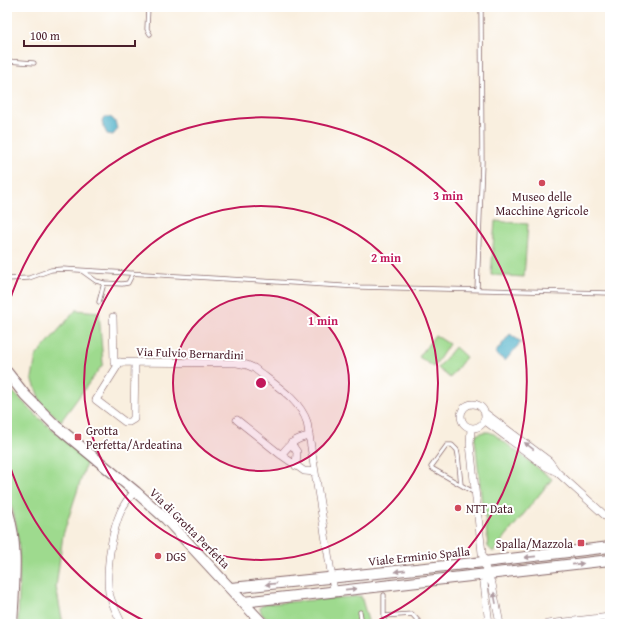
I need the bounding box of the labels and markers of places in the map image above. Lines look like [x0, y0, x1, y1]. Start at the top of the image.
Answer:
marker: Museo delle Macchine Agricole [537, 178, 547, 188]
place label: Museo delle Macchine Agricole [495, 188, 589, 219]
centre of rings [254, 376, 268, 390]
place label: Grotta Perfetta/Ardeatina [86, 422, 182, 453]
marker: Grotta Perfetta/Ardeatina [73, 432, 83, 442]
place label: NTT Data [466, 500, 513, 517]
marker: NTT Data [453, 503, 463, 513]
place label: Spalla/Mazzola [496, 535, 573, 552]
marker: Spalla/Mazzola [576, 538, 586, 548]
place label: DGS [166, 548, 186, 565]
marker: DGS [153, 551, 163, 561]

